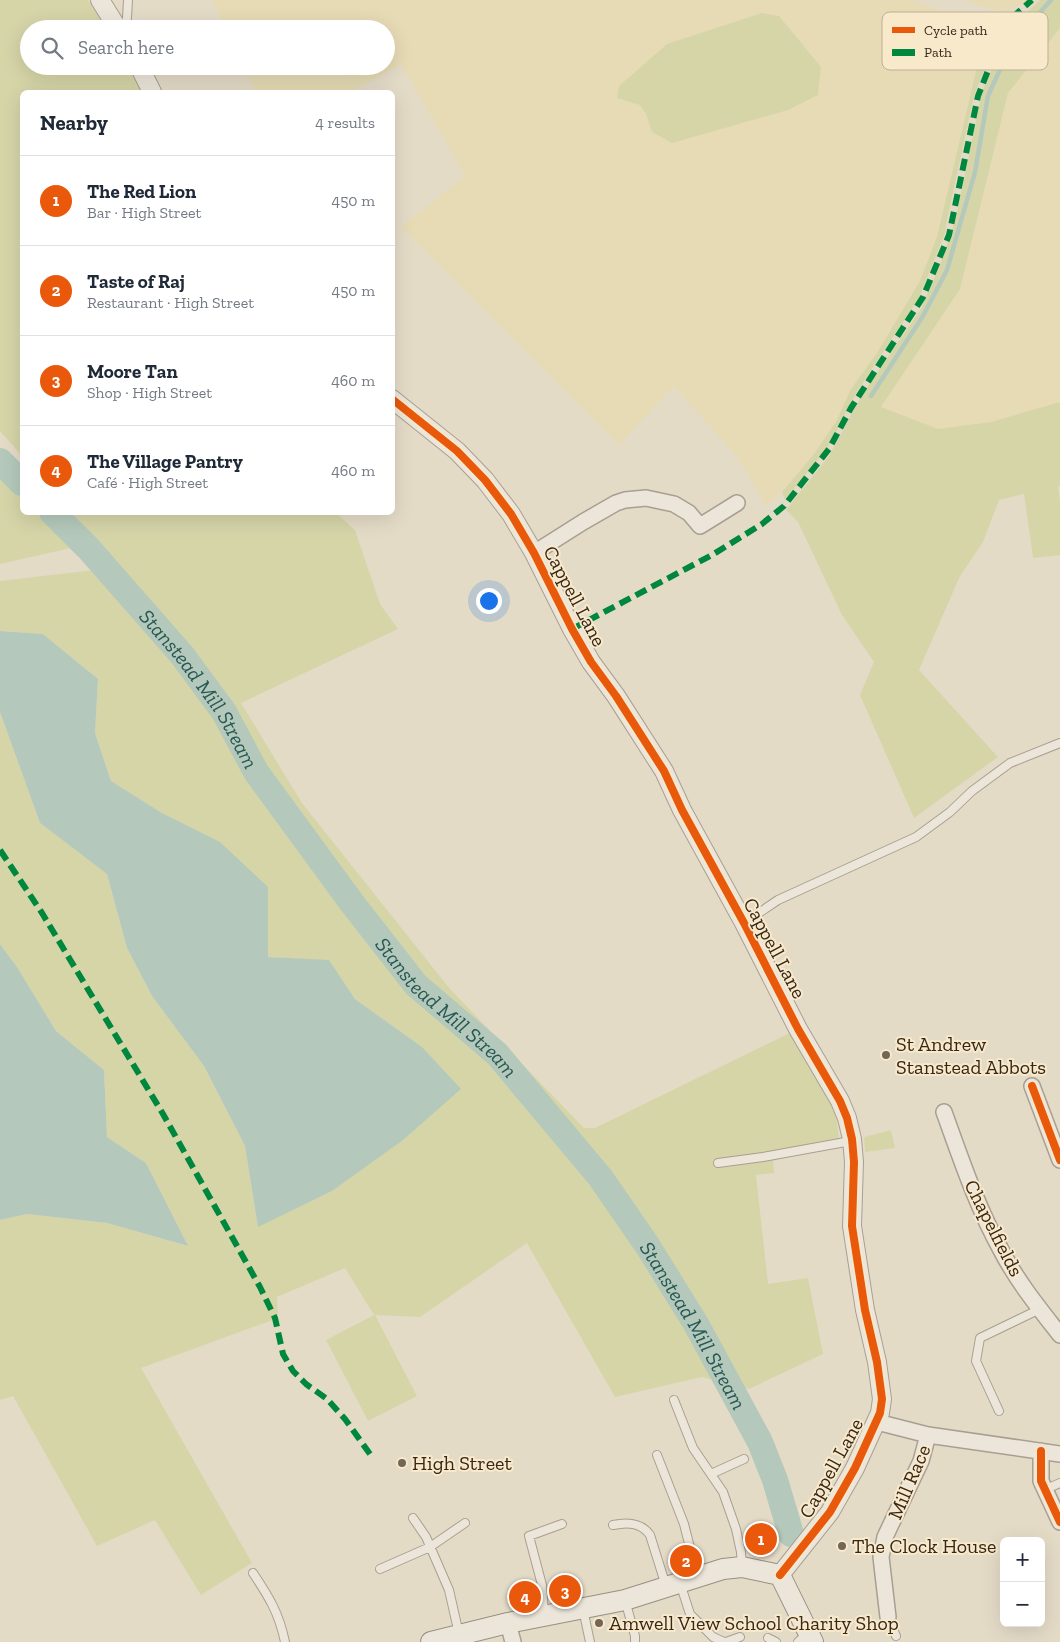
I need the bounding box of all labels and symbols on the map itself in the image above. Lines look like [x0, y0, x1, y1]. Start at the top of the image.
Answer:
legend [882, 12, 1048, 70]
text: Cycle path [924, 22, 988, 39]
text: Path [924, 44, 952, 61]
street label: Cappell Lane [538, 542, 612, 650]
your location [476, 588, 502, 614]
water label: Stanstead Mill Stream [135, 604, 264, 773]
street label: Cappell Lane [738, 894, 812, 1002]
water label: Stanstead Mill Stream [371, 932, 523, 1082]
place label: St Andrew Stanstead Abbots [896, 1032, 1046, 1079]
marker: St Andrew Stanstead Abbots [880, 1049, 892, 1061]
street label: Chapelfields [959, 1176, 1029, 1280]
water label: Stanstead Mill Stream [635, 1237, 752, 1414]
street label: Cappell Lane [794, 1414, 868, 1522]
street label: Mill Race [883, 1441, 935, 1523]
place label: High Street [412, 1451, 512, 1475]
marker: High Street [396, 1457, 408, 1469]
pin: 1 [745, 1520, 777, 1558]
place label: The Clock House [852, 1534, 997, 1558]
marker: The Clock House [836, 1540, 848, 1552]
pin: 2 [670, 1542, 702, 1580]
pin: 3 [549, 1572, 581, 1610]
pin: 4 [509, 1578, 541, 1616]
place label: Amwell View School Charity Shop [609, 1611, 899, 1635]
marker: Amwell View School Charity Shop [593, 1617, 605, 1629]

